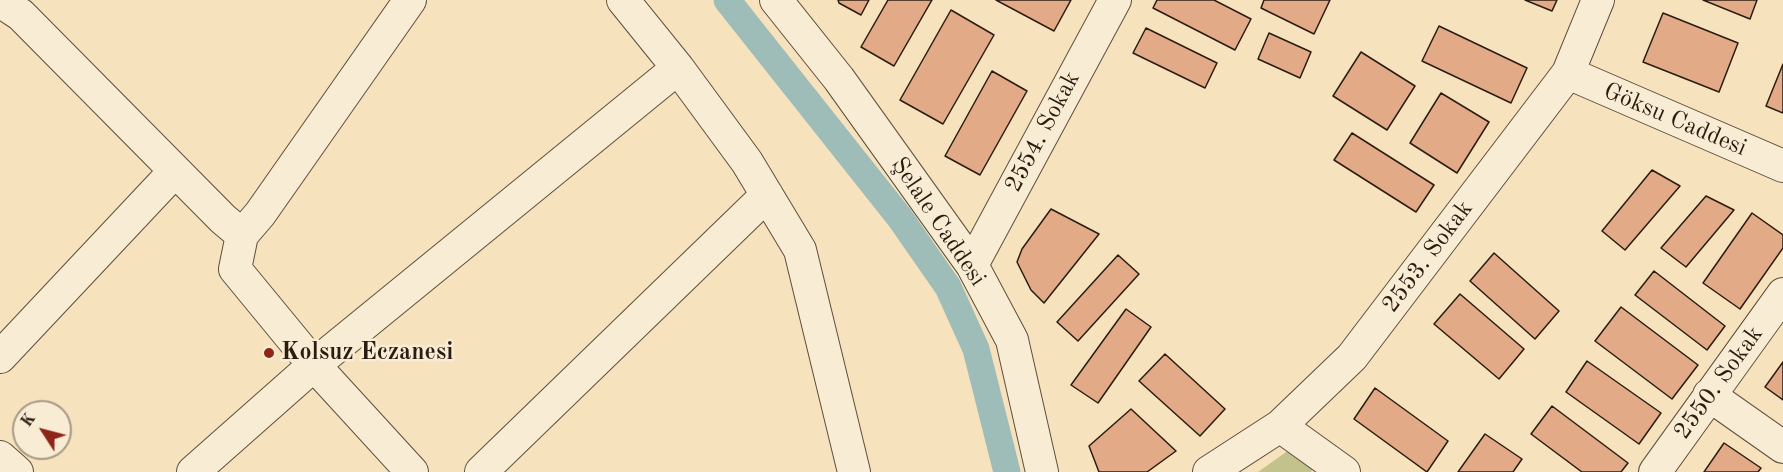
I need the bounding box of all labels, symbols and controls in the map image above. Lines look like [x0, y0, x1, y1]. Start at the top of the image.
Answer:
street label: 2554. Sokak [999, 67, 1087, 197]
street label: Göksu Caddesi [1599, 77, 1751, 163]
street label: Şelale Caddesi [884, 152, 992, 292]
street label: 2553. Sokak [1377, 195, 1479, 319]
street label: 2550. Sokak [1668, 321, 1770, 445]
place label: Kolsuz Eczanesi [281, 339, 453, 367]
marker: Kolsuz Eczanesi [262, 346, 276, 360]
north arrow [12, 400, 72, 460]
text: K [19, 411, 39, 430]

